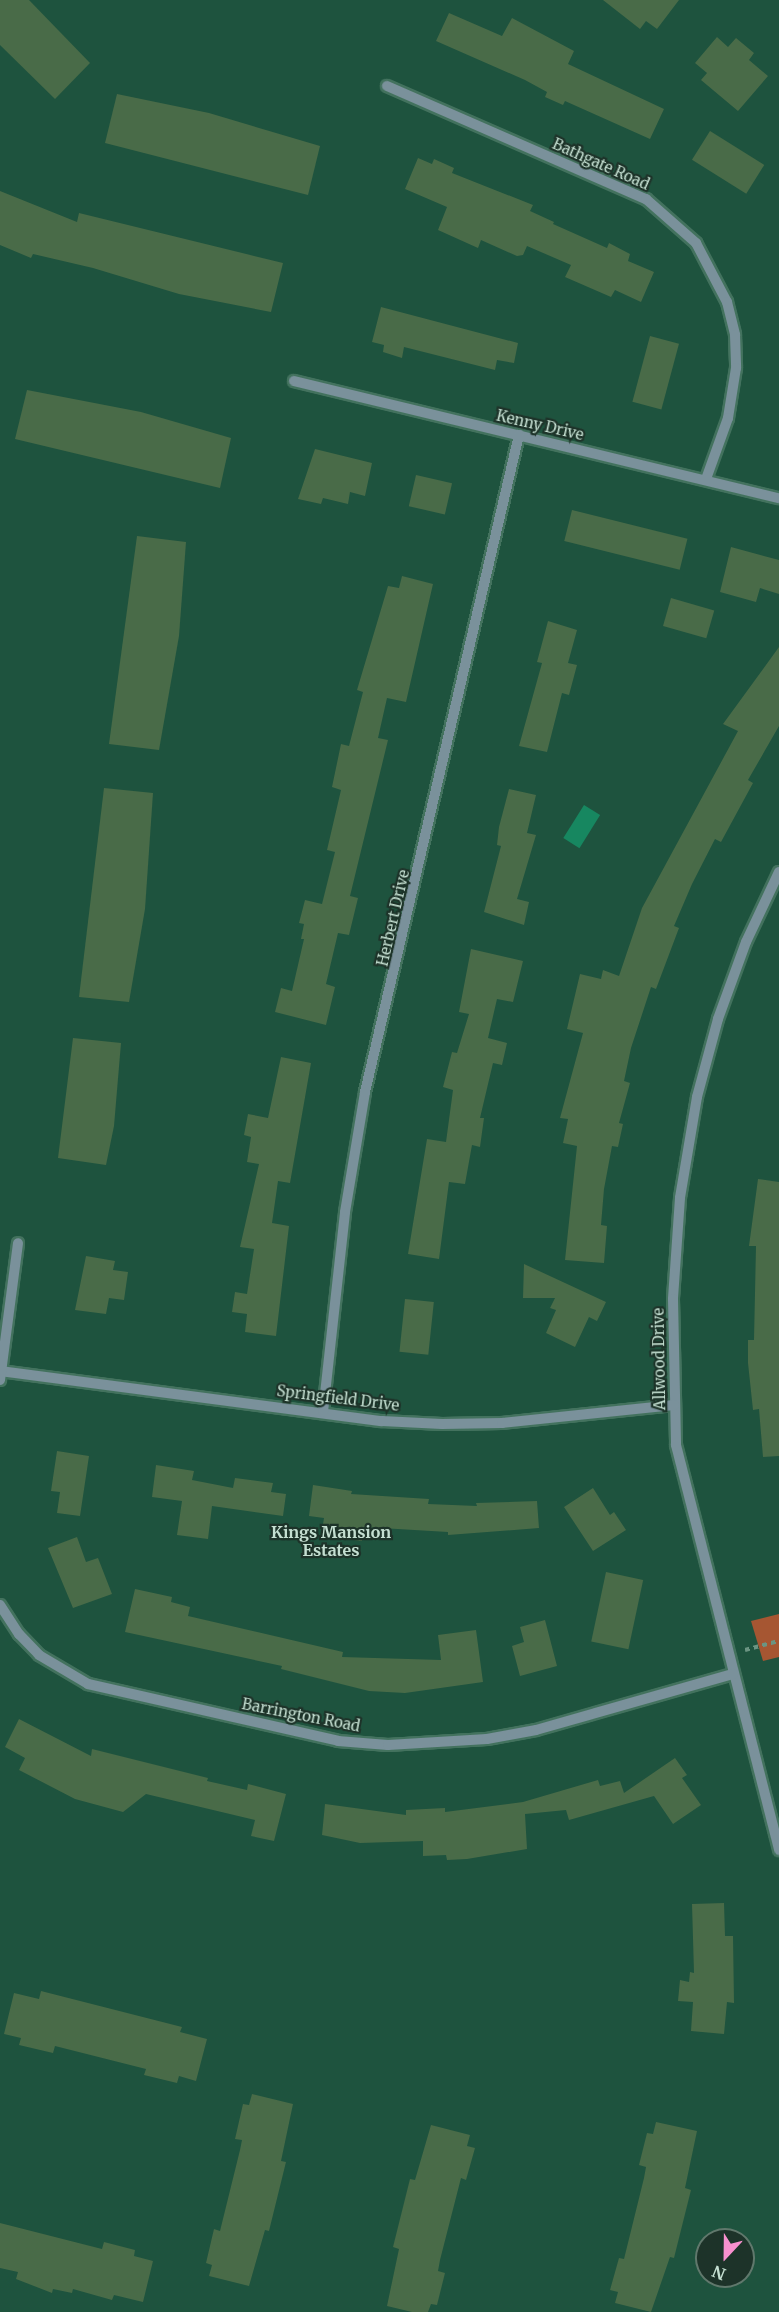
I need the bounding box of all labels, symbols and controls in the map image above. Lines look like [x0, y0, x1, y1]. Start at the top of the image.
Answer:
street label: Bathgate Road [550, 135, 652, 193]
street label: Kenny Drive [495, 406, 585, 444]
street label: Herbert Drive [373, 868, 413, 968]
street label: Allwood Drive [649, 1308, 669, 1410]
street label: Springfield Drive [276, 1382, 400, 1414]
district label: Kings Mansion Estates [271, 1522, 391, 1560]
street label: Barrington Road [240, 1695, 362, 1735]
north arrow [695, 2228, 755, 2288]
text: N [709, 2261, 729, 2284]

